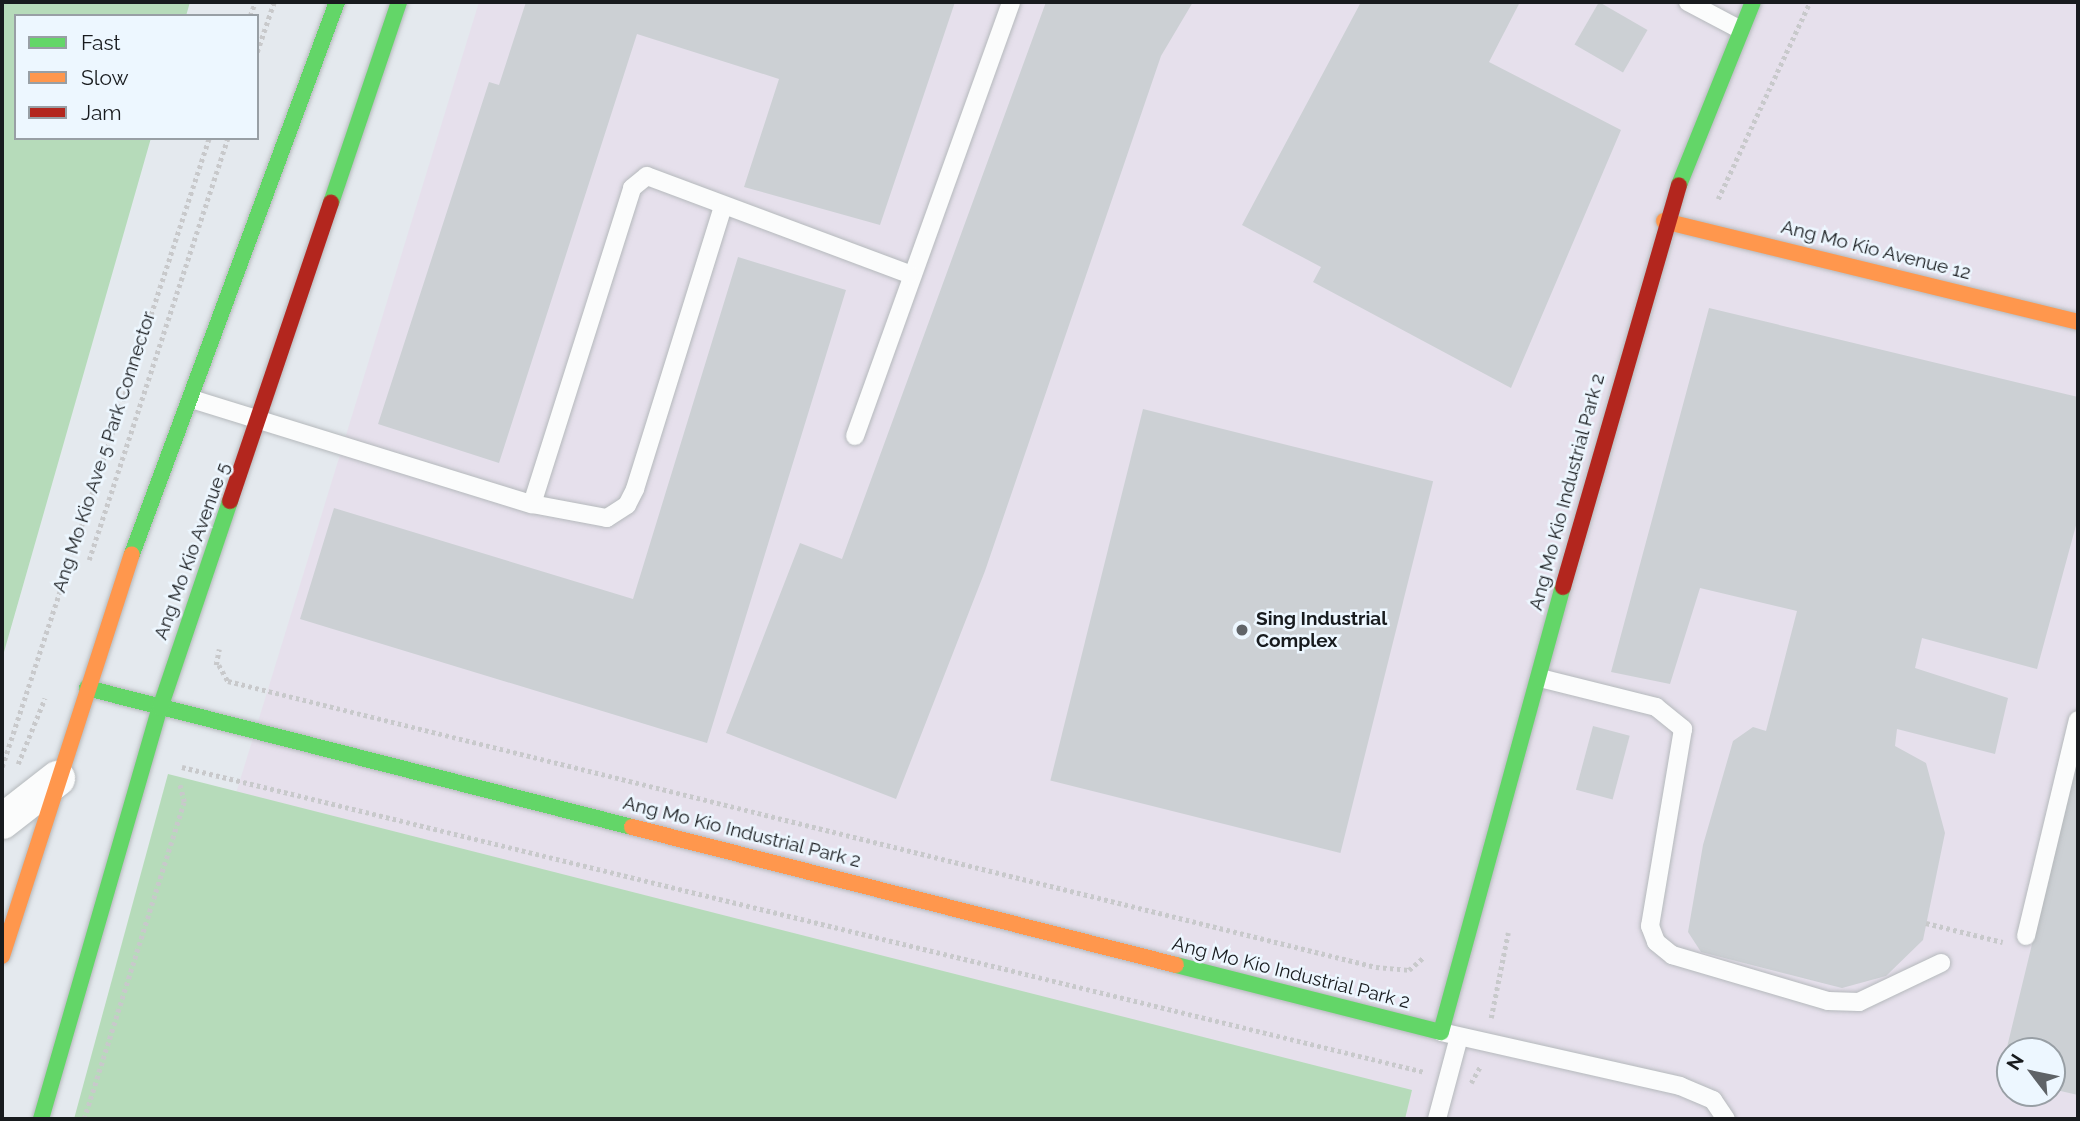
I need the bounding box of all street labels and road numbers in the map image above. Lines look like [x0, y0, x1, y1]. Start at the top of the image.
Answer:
street label: Ang Mo Kio Avenue 12 [1779, 215, 1973, 285]
street label: Ang Mo Kio Ave 5 Park Connector [48, 308, 160, 596]
street label: Ang Mo Kio Industrial Park 2 [1524, 371, 1610, 613]
street label: Ang Mo Kio Avenue 5 [149, 459, 235, 643]
street label: Ang Mo Kio Industrial Park 2 [620, 791, 864, 873]
street label: Ang Mo Kio Industrial Park 2 [1169, 932, 1413, 1014]

